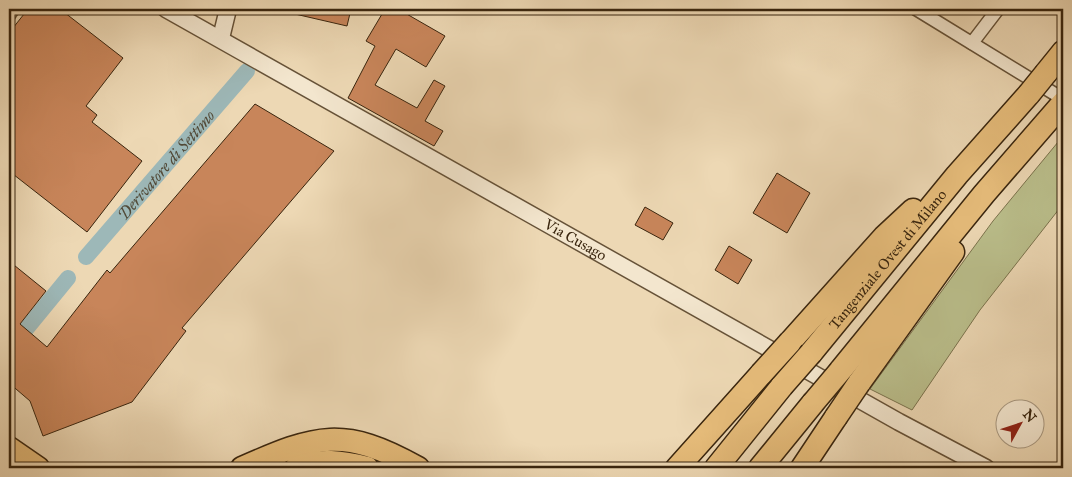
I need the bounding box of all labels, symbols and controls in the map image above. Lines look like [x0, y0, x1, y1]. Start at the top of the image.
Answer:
water label: Derivatore di Settimo [114, 106, 219, 224]
street label: Tangenziale Ovest di Milano [825, 186, 951, 333]
street label: Via Cusago [540, 214, 610, 265]
north arrow [994, 400, 1044, 450]
text: N [1019, 406, 1040, 426]

